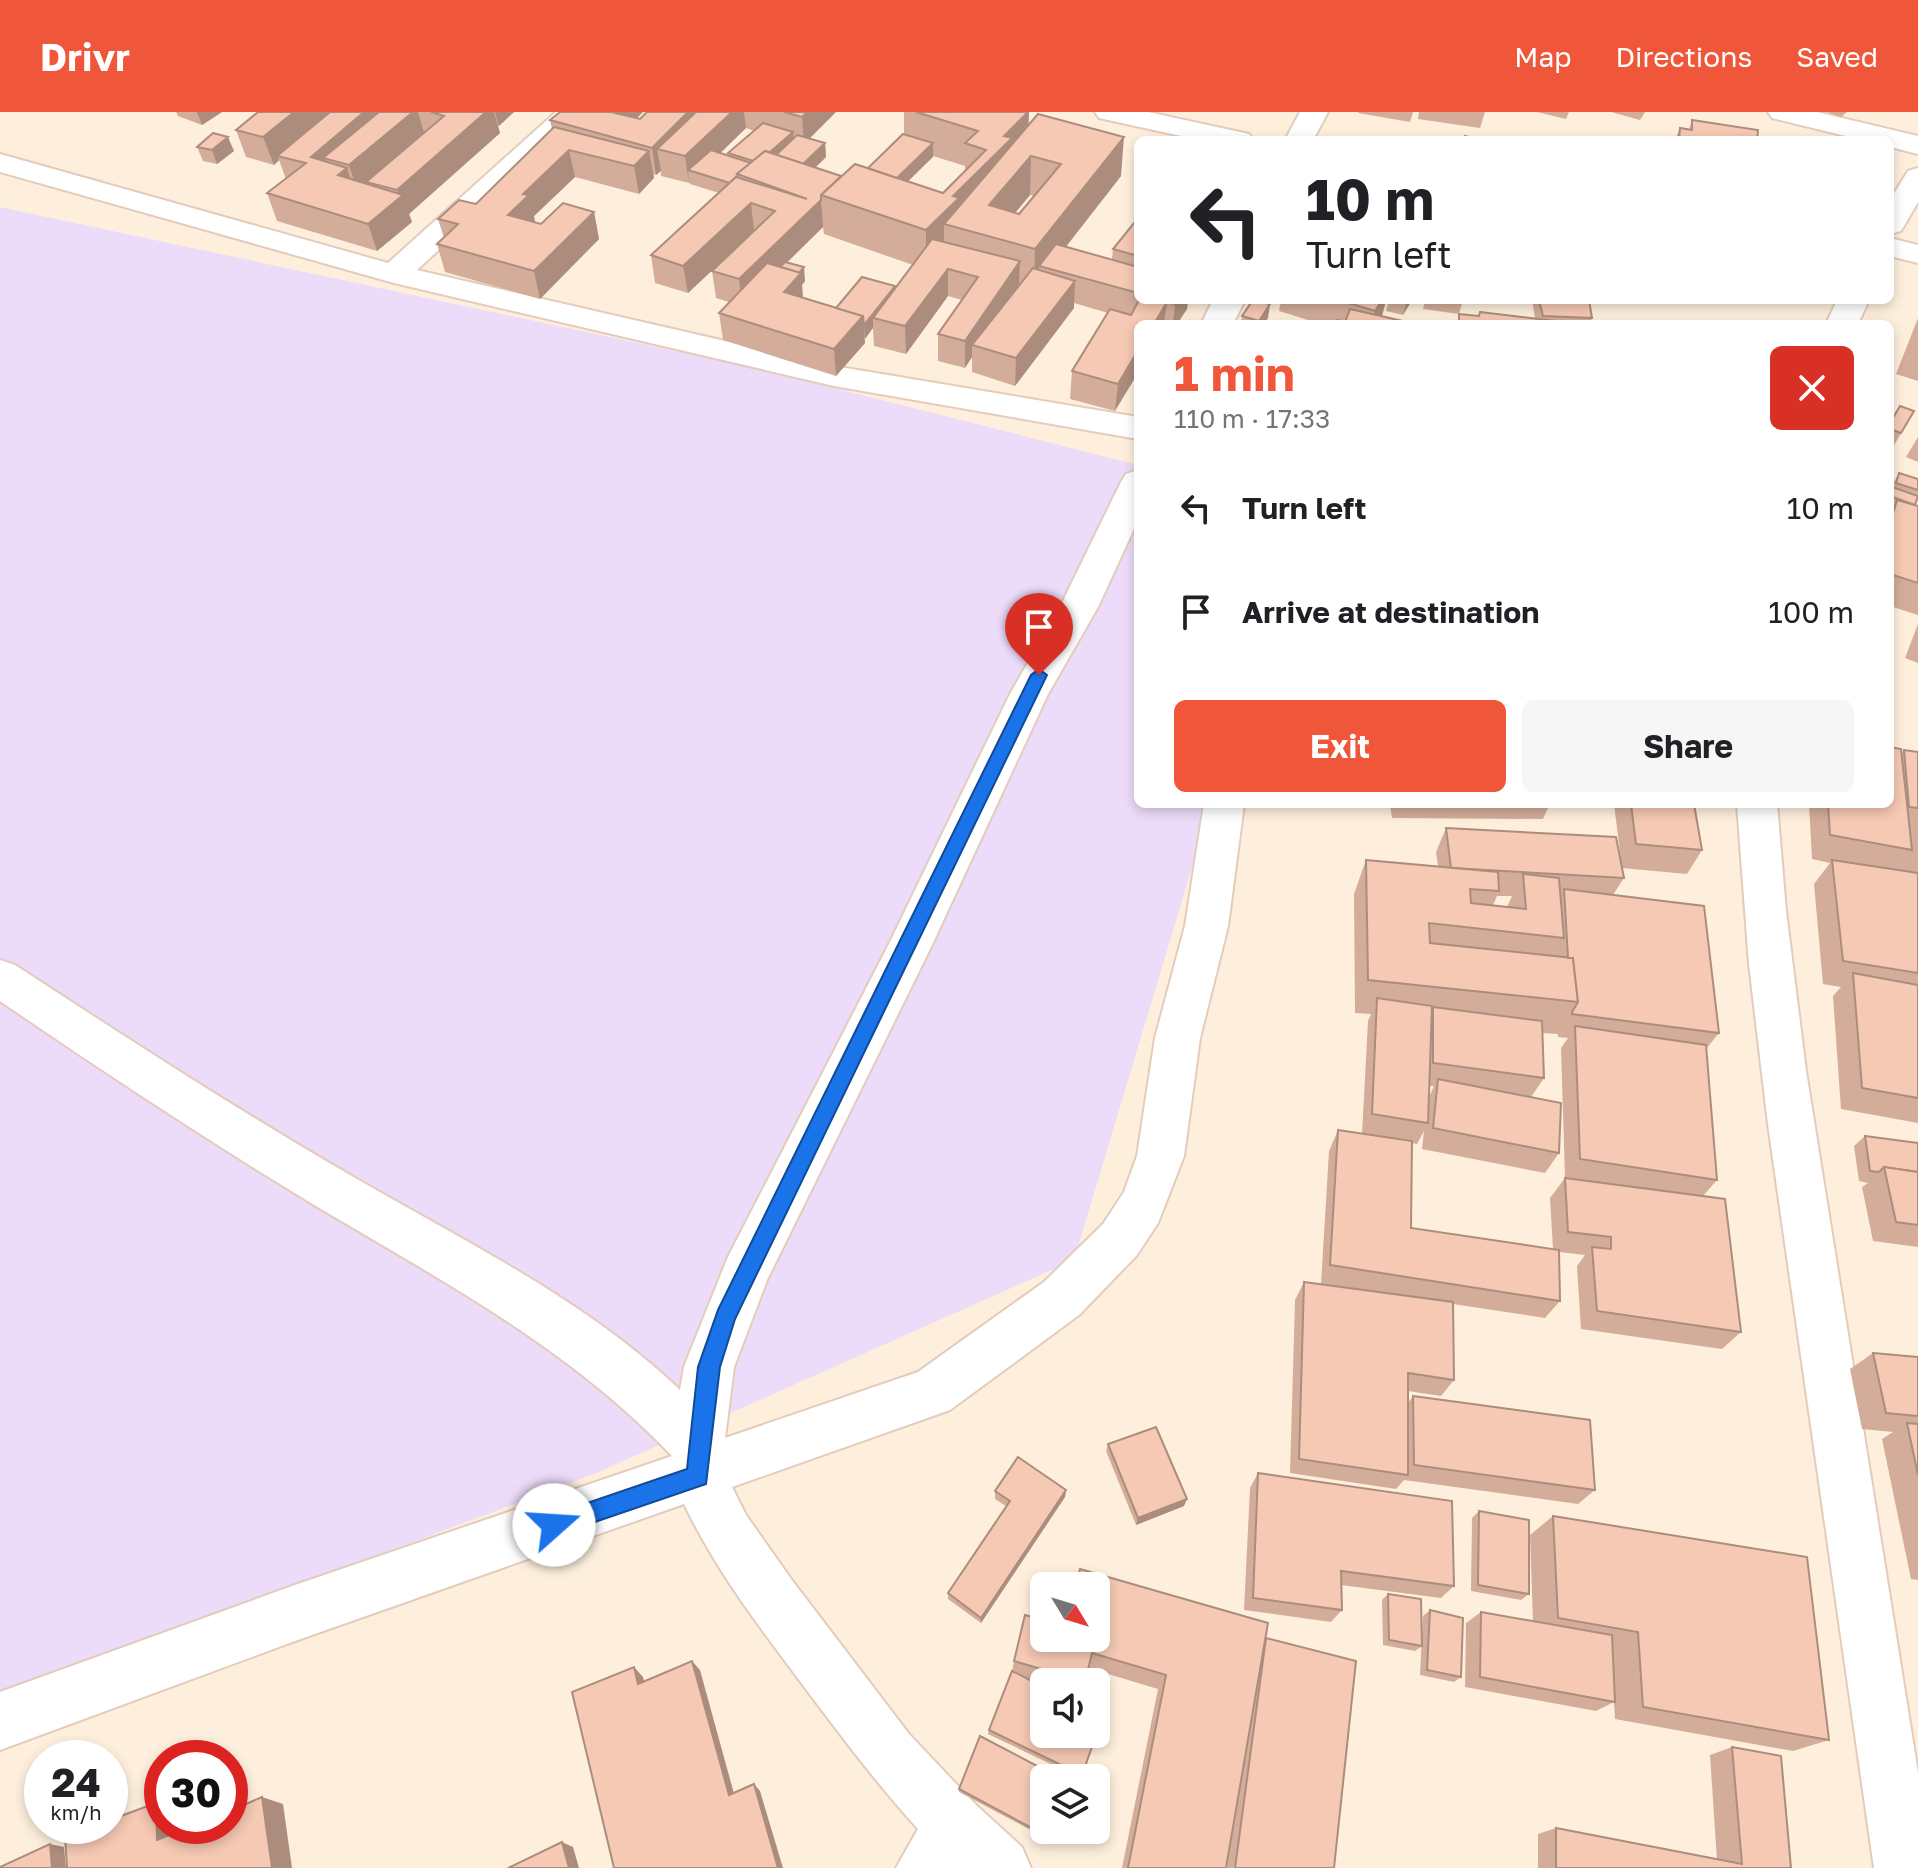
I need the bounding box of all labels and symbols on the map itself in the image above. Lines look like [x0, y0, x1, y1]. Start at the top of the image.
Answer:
pin [1005, 593, 1073, 675]
position arrow [512, 1483, 596, 1567]
north arrow [1030, 1572, 1110, 1652]
speed limit sign: 30 [144, 1740, 248, 1844]

